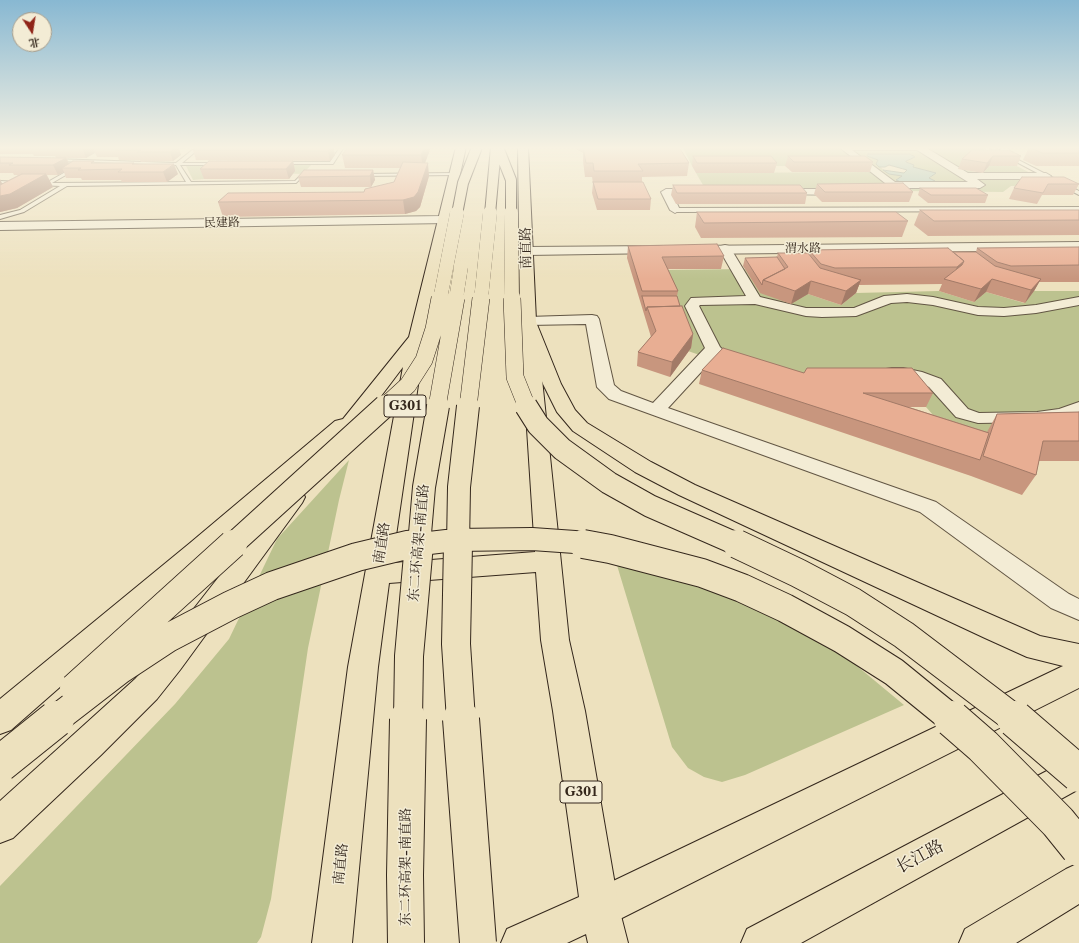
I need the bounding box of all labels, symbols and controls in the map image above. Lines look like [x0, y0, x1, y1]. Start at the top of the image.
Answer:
north arrow [12, 12, 52, 52]
text: 北 [27, 35, 41, 51]
street label: 民建路 [204, 215, 240, 231]
street label: 南直路 [517, 227, 535, 269]
street label: 渭水路 [785, 242, 821, 256]
road number: G301 [384, 395, 426, 417]
street label: 东二环高架-南直路 [405, 483, 433, 603]
street label: 南直路 [370, 521, 394, 565]
road number: G301 [560, 781, 602, 803]
street label: 东二环高架-南直路 [398, 808, 414, 926]
street label: 长江路 [893, 836, 947, 878]
street label: 南直路 [330, 842, 352, 886]

